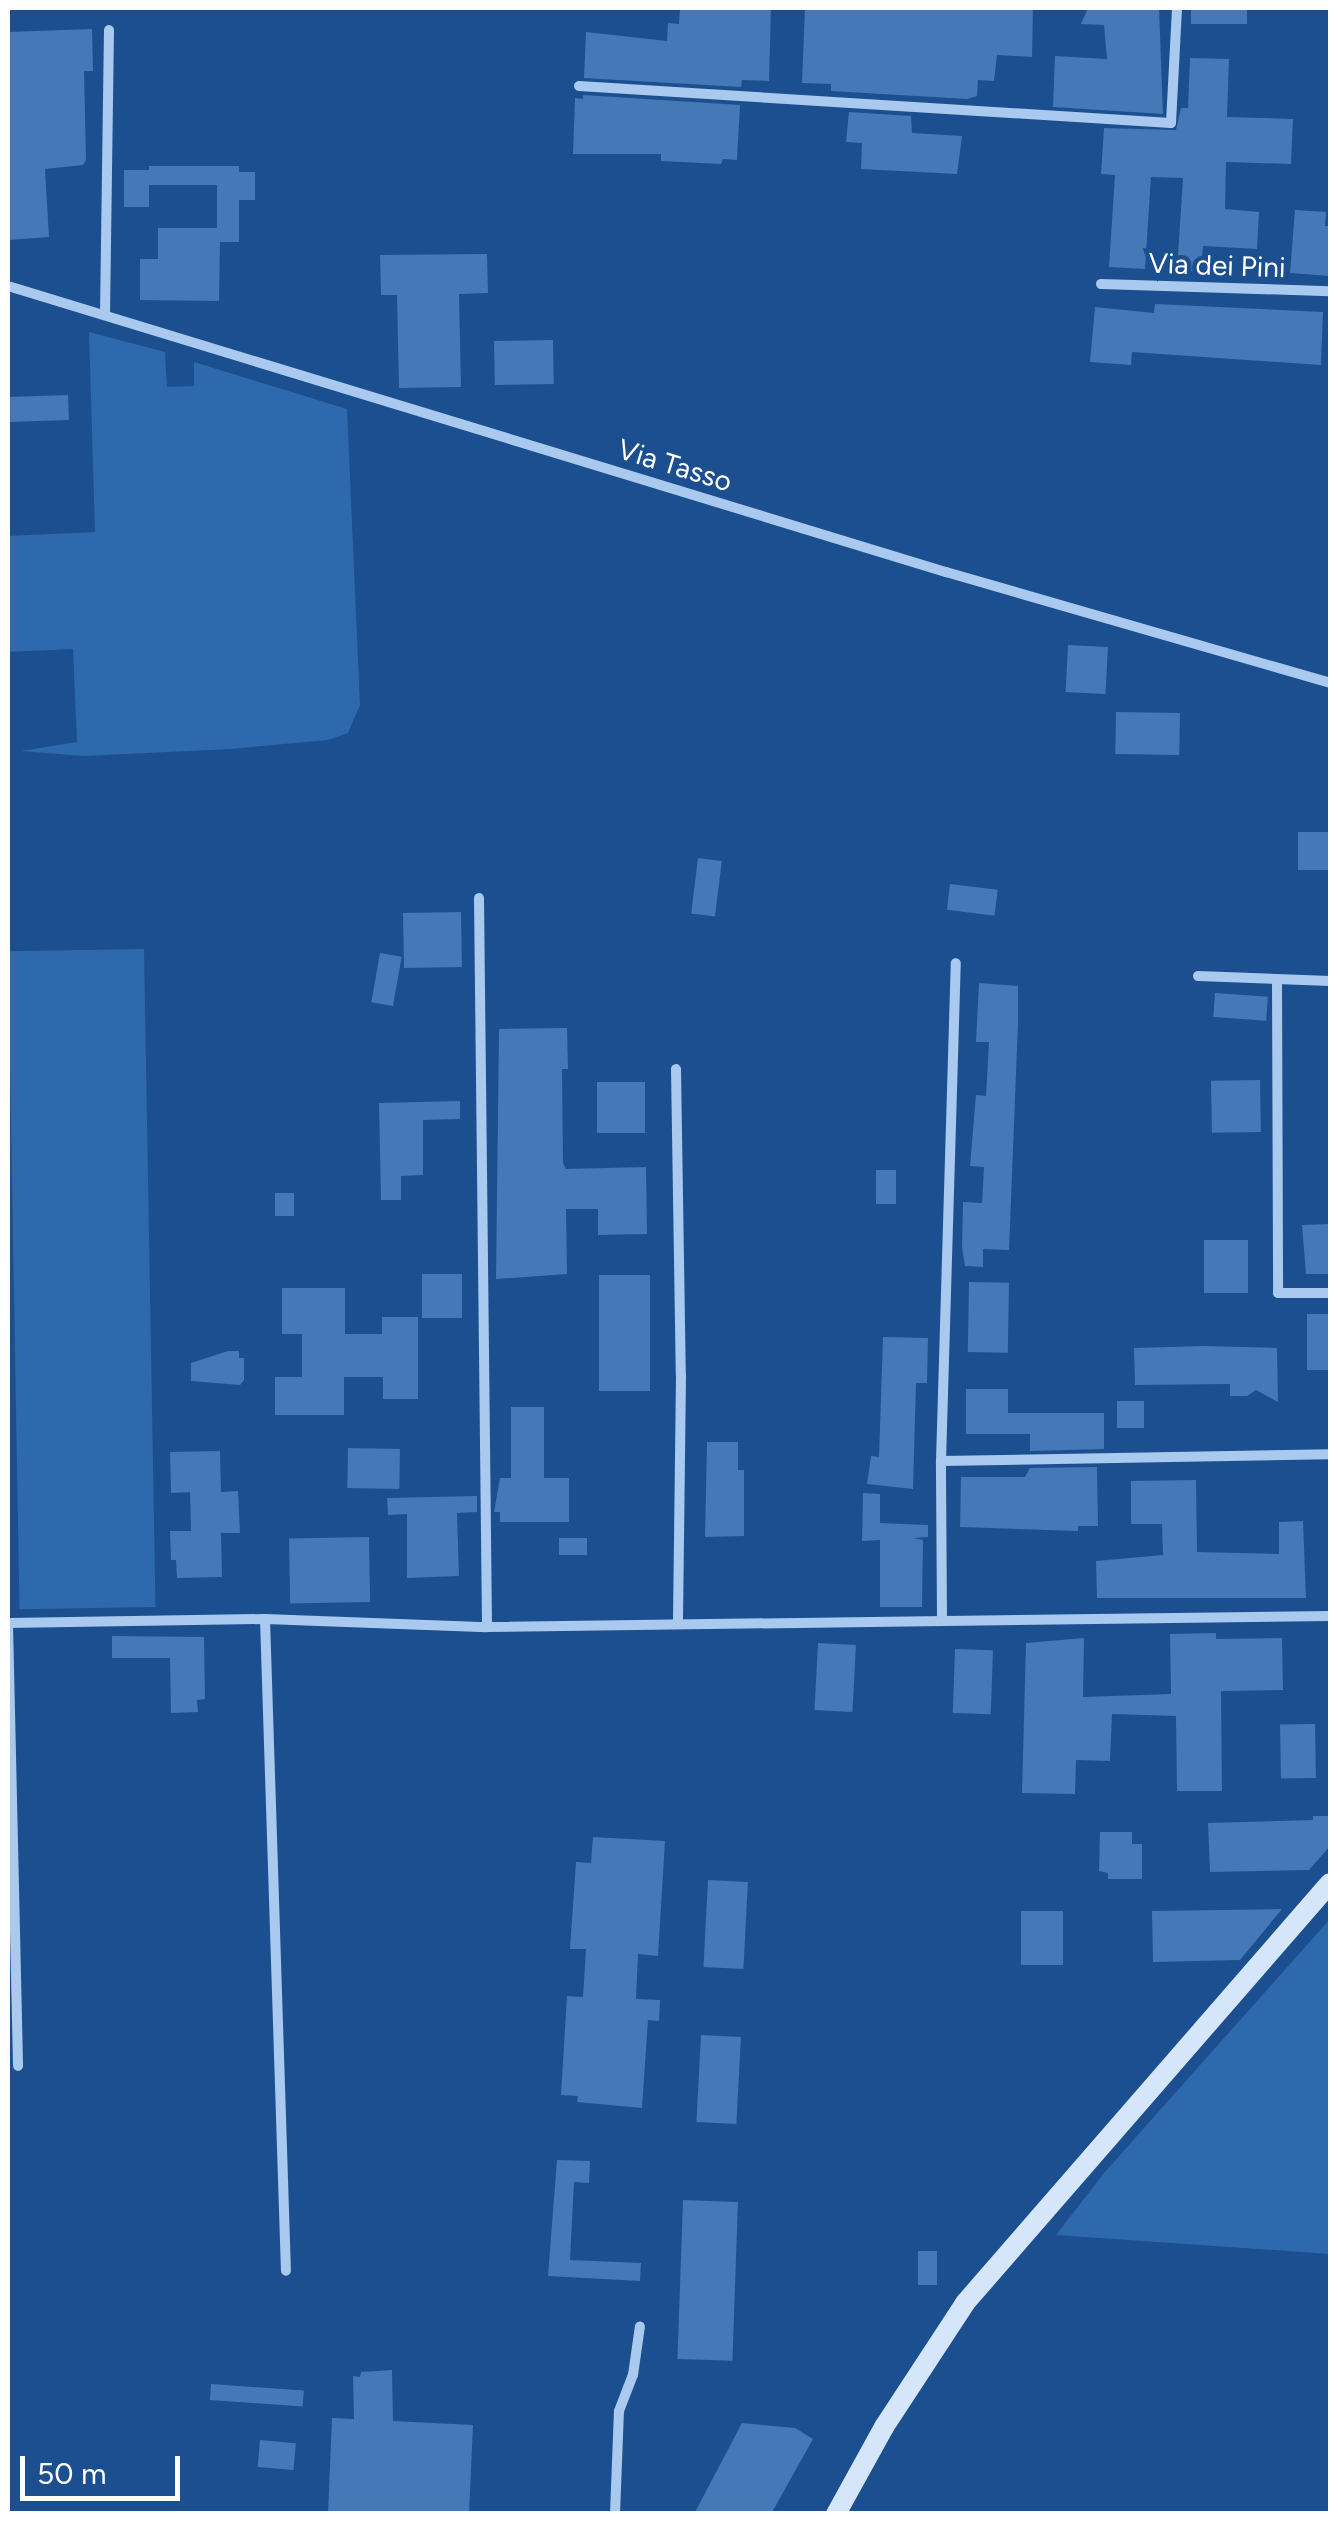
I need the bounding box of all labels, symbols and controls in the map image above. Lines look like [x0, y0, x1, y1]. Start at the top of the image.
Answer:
street label: Via dei Pini [1148, 246, 1286, 284]
street label: Via Tasso [614, 432, 736, 498]
scale bar [25, 2436, 185, 2498]
text: 50 m [37, 2455, 106, 2492]

